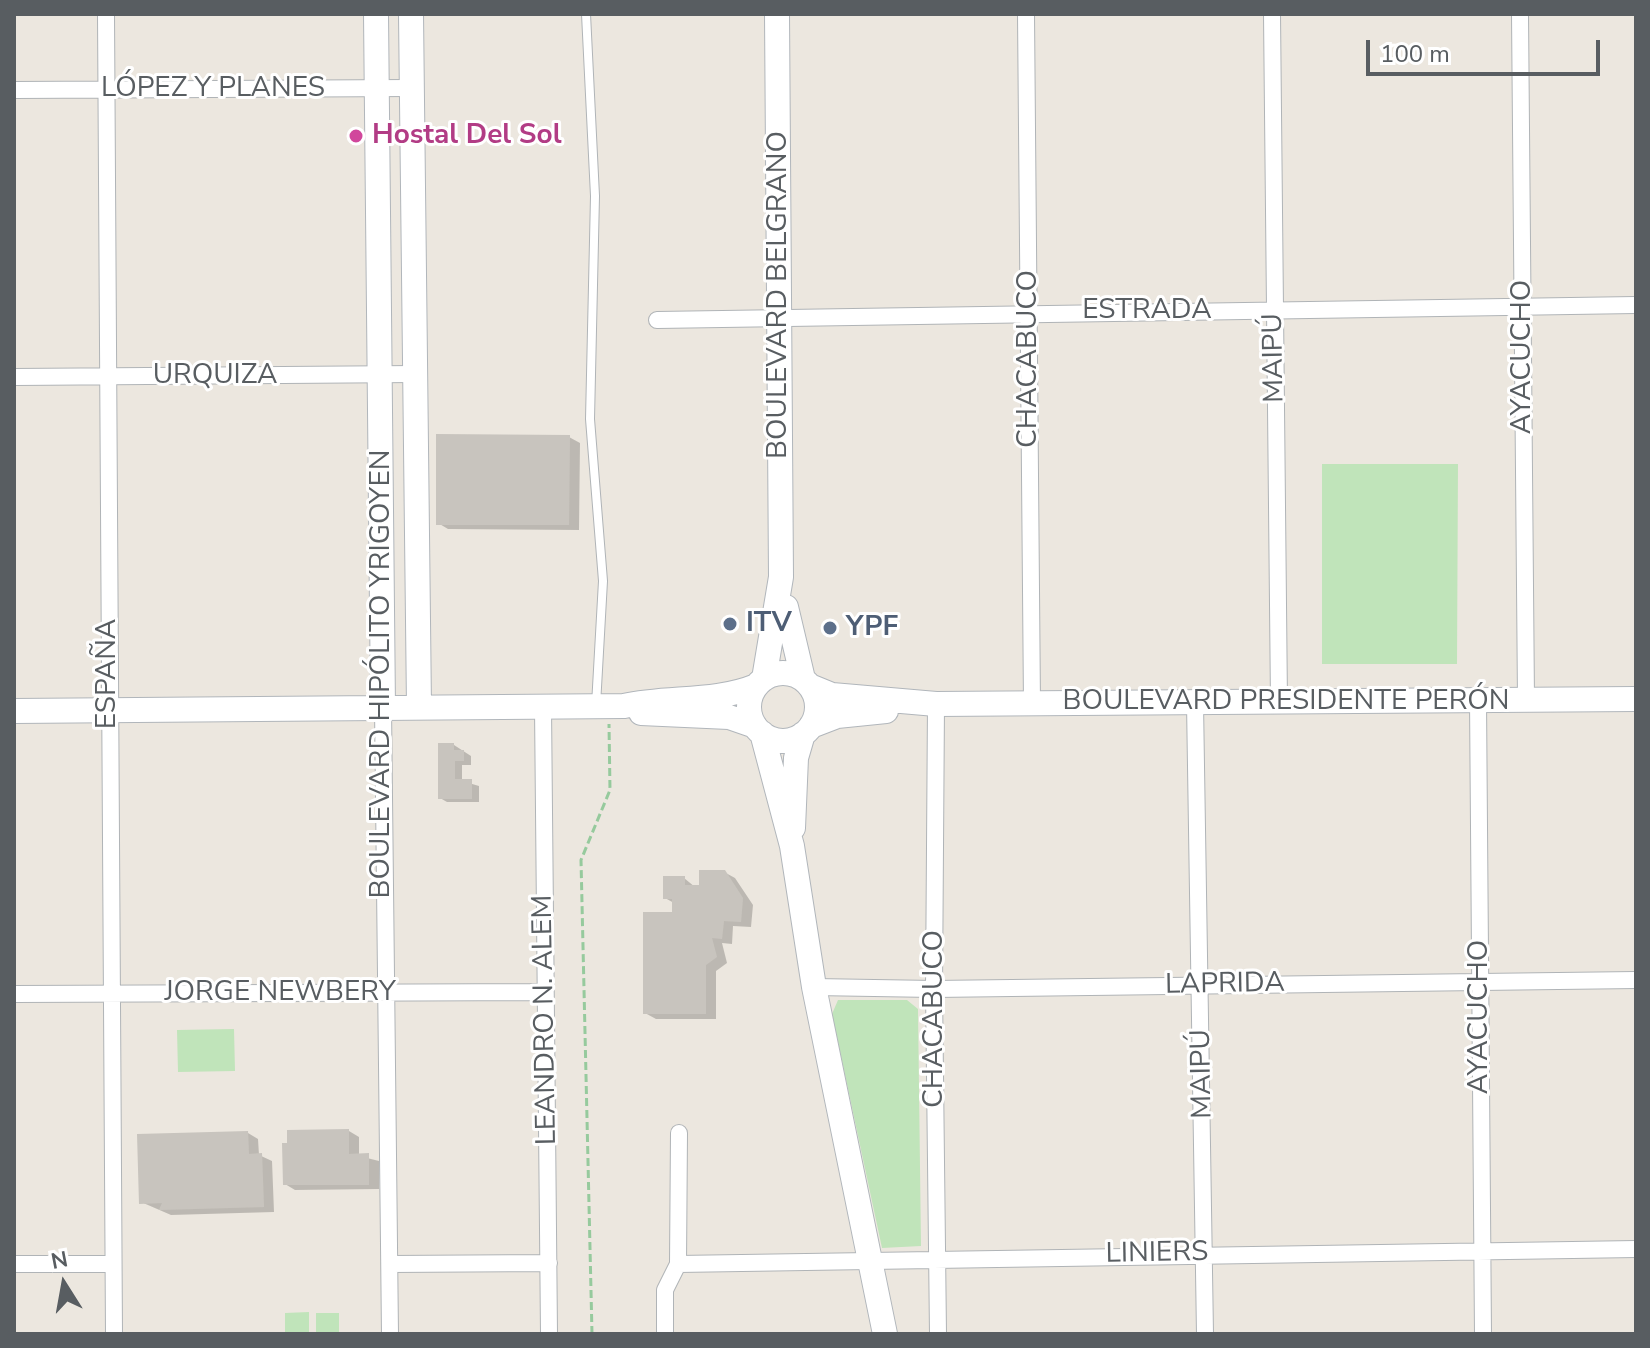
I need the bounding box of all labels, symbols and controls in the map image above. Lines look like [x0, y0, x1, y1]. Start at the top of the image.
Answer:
scale bar [1370, 24, 1604, 74]
text: 100 m [1380, 38, 1450, 70]
street label: LÓPEZ Y PLANES [101, 72, 325, 106]
place label: Hostal Del Sol [372, 119, 562, 153]
marker: Hostal Del Sol [347, 127, 365, 145]
street label: BOULEVARD BELGRANO [762, 131, 796, 459]
street label: CHACABUCO [1012, 270, 1046, 448]
street label: AYACUCHO [1506, 280, 1540, 434]
street label: ESTRADA [1082, 294, 1212, 328]
street label: MAIPÚ [1257, 313, 1293, 403]
street label: URQUIZA [153, 359, 277, 393]
street label: BOULEVARD HIPÓLITO YRIGOYEN [365, 450, 399, 898]
place label: ITV [746, 607, 792, 641]
place label: YPF [846, 611, 898, 645]
marker: ITV [721, 615, 739, 633]
street label: ESPAÑA [91, 619, 125, 729]
marker: YPF [821, 619, 839, 637]
street label: BOULEVARD PRESIDENTE PERÓN [1063, 685, 1509, 719]
street label: LEANDRO N. ALEM [527, 894, 565, 1146]
street label: CHACABUCO [918, 930, 952, 1108]
street label: AYACUCHO [1463, 940, 1497, 1094]
street label: LAPRIDA [1165, 967, 1285, 1003]
street label: JORGE NEWBERY [164, 976, 396, 1010]
street label: MAIPÚ [1185, 1029, 1221, 1119]
street label: LINIERS [1105, 1236, 1209, 1272]
north arrow [24, 1244, 104, 1324]
text: N [48, 1244, 70, 1277]

